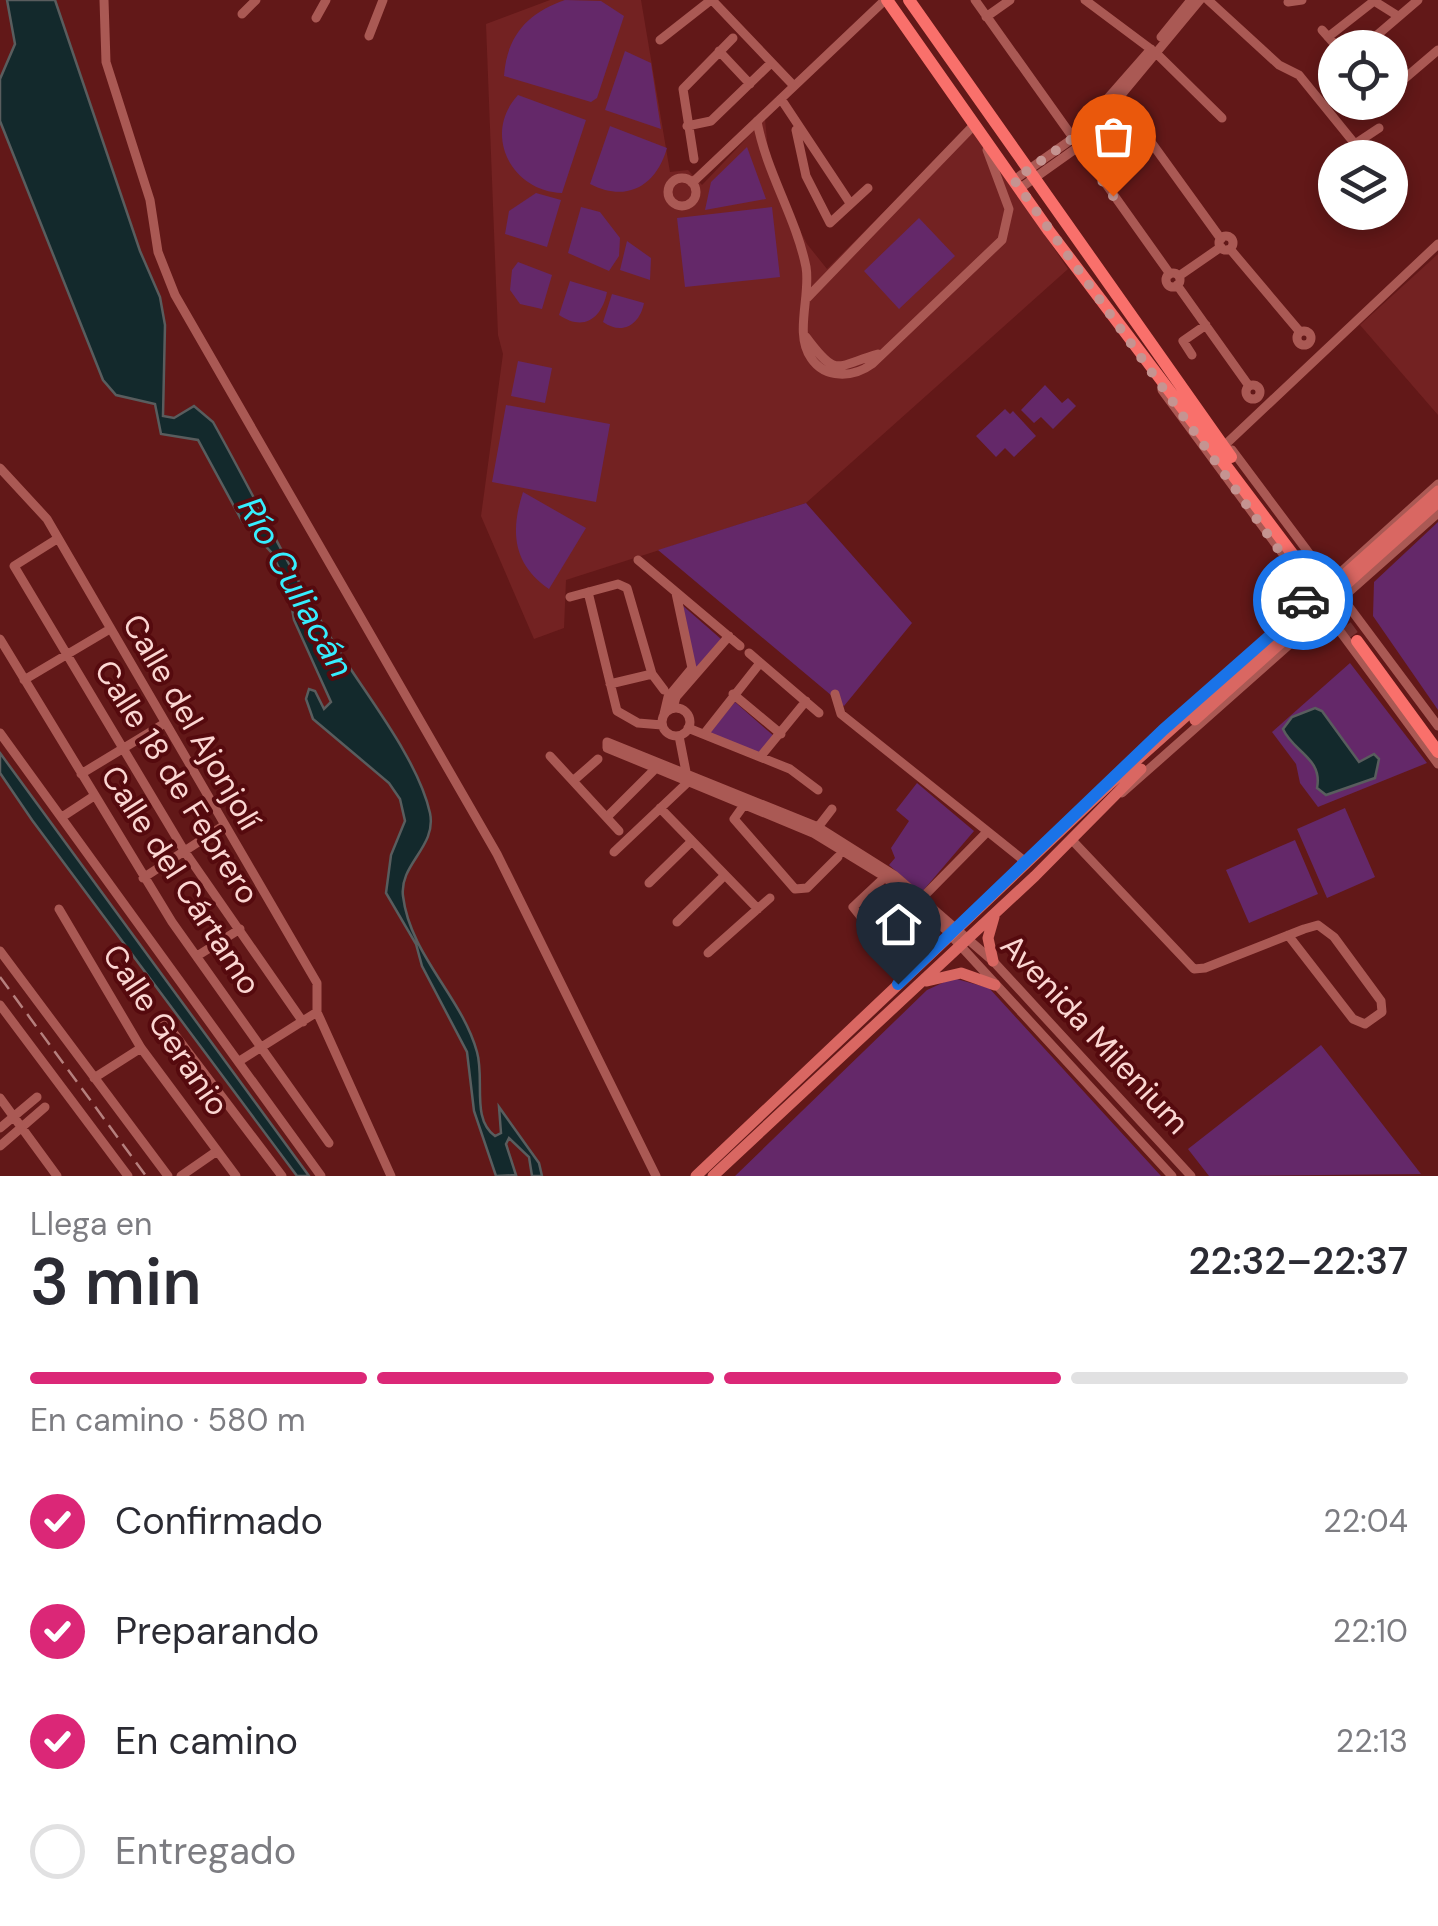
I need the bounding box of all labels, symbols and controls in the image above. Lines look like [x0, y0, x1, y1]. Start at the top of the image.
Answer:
map controls [1318, 30, 1408, 230]
button: locate [1318, 30, 1408, 120]
pin [1071, 94, 1156, 197]
icon: bag [1086, 109, 1141, 164]
button: layers [1318, 140, 1408, 230]
water label: Río Culiacán [227, 488, 365, 686]
courier [1253, 550, 1353, 650]
icon: car [1276, 573, 1331, 628]
street label: Calle del Ajonjolí [113, 606, 271, 838]
street label: Calle 18 de Febrero [85, 652, 269, 912]
street label: Calle del Cártamo [91, 758, 271, 1002]
pin [856, 882, 941, 985]
icon: home [871, 897, 926, 952]
street label: Avenida Milenium [991, 925, 1199, 1143]
street label: Calle Geranio [93, 936, 239, 1124]
text: Llega en [30, 1203, 152, 1245]
text: 22:32–22:37 [1189, 1236, 1408, 1286]
text: 3 min [30, 1240, 201, 1324]
text: En camino · 580 m [30, 1399, 305, 1441]
icon: check [30, 1494, 85, 1549]
text: Confirmado [115, 1496, 323, 1546]
text: 22:04 [1323, 1500, 1408, 1542]
icon: check [30, 1604, 85, 1659]
text: Preparando [115, 1606, 319, 1656]
text: 22:10 [1333, 1610, 1408, 1652]
icon: check [30, 1714, 85, 1769]
text: En camino [115, 1716, 298, 1766]
text: 22:13 [1336, 1720, 1408, 1762]
text: Entregado [115, 1826, 296, 1876]

